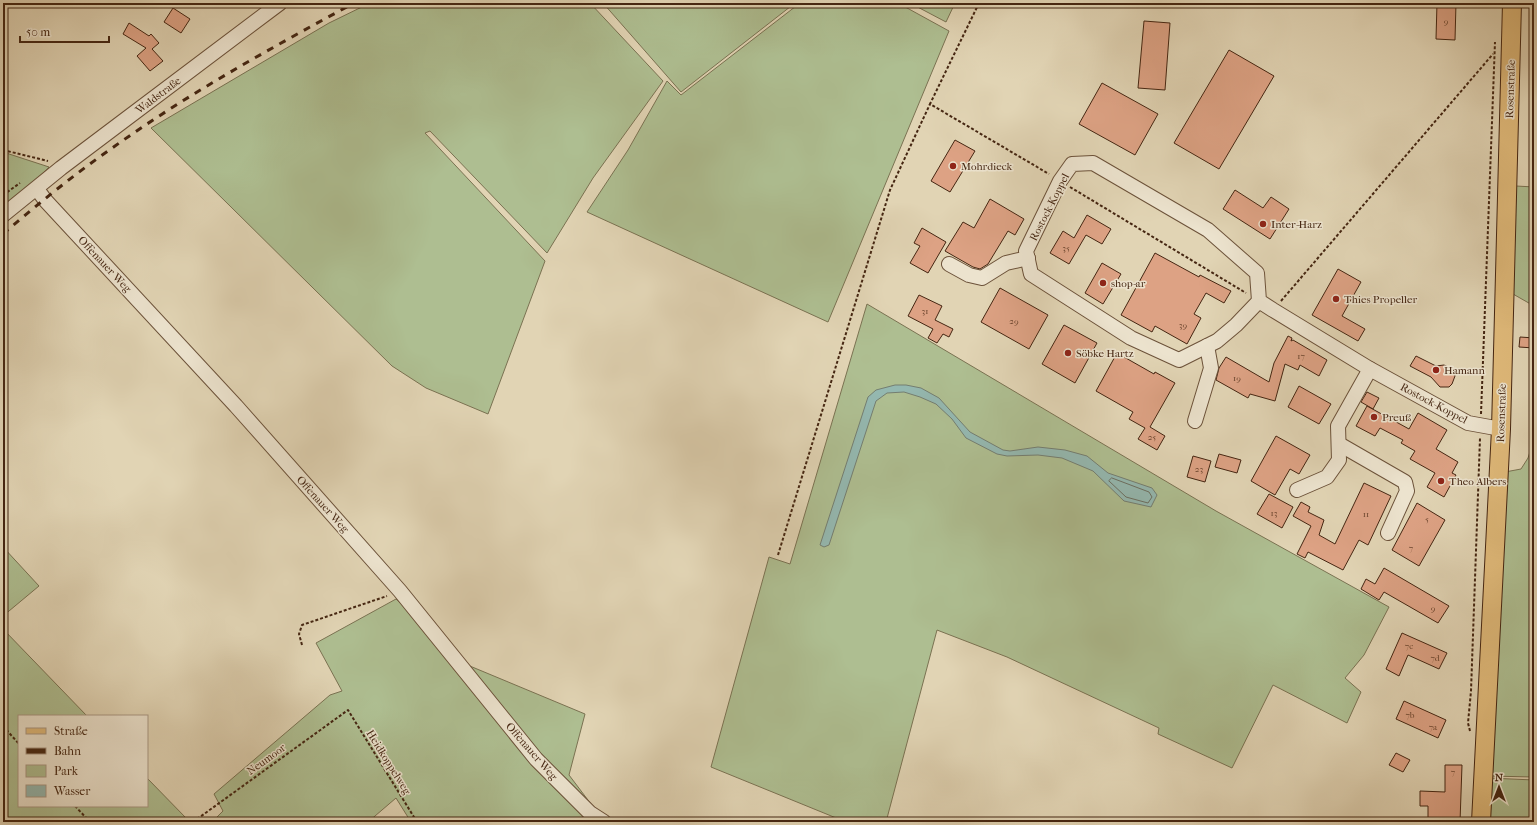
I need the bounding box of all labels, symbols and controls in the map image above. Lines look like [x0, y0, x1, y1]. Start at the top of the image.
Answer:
house number: 9 [1444, 16, 1449, 26]
scale bar [20, 18, 109, 44]
text: 50 m [26, 25, 50, 39]
street label: Rosenstraße [1503, 59, 1518, 118]
street label: Waldstraße [132, 74, 184, 117]
place label: Mohrdieck [961, 160, 1013, 173]
marker: Mohrdieck [948, 161, 958, 171]
street label: Rostock-Koppel [1027, 171, 1072, 243]
place label: Inter-Harz [1271, 218, 1322, 231]
marker: Inter-Harz [1258, 219, 1268, 229]
street label: Offenauer Weg [75, 234, 134, 295]
house number: 35 [1062, 243, 1070, 253]
place label: shop-ar [1111, 277, 1146, 290]
marker: shop-ar [1098, 278, 1108, 288]
place label: Thies Propeller [1344, 293, 1417, 306]
marker: Thies Propeller [1331, 294, 1341, 304]
house number: 31 [922, 306, 928, 316]
house number: 29 [1009, 316, 1019, 326]
house number: 39 [1179, 320, 1187, 330]
place label: Söbke Hartz [1076, 347, 1134, 360]
marker: Söbke Hartz [1063, 348, 1073, 358]
house number: 17 [1297, 351, 1305, 361]
place label: Hamann [1444, 364, 1485, 377]
marker: Hamann [1431, 365, 1441, 375]
house number: 19 [1233, 373, 1241, 383]
street label: Rostock-Koppel [1398, 380, 1470, 427]
street label: Rosenstraße [1494, 383, 1509, 442]
place label: Preuß [1382, 411, 1411, 424]
marker: Preuß [1369, 412, 1379, 422]
house number: 25 [1148, 432, 1156, 442]
house number: 23 [1195, 464, 1203, 474]
street label: Offenauer Weg [294, 473, 352, 536]
place label: Theo Albers [1449, 475, 1506, 488]
marker: Theo Albers [1436, 476, 1446, 486]
house number: 13 [1271, 508, 1278, 518]
house number: 11 [1363, 509, 1369, 519]
house number: 5 [1425, 514, 1429, 524]
house number: 7 [1409, 543, 1414, 553]
house number: 9 [1431, 603, 1436, 613]
house number: 7c [1405, 641, 1413, 651]
house number: 7d [1430, 653, 1440, 663]
house number: 7b [1405, 710, 1415, 720]
legend [18, 715, 148, 807]
street label: Offenauer Weg [503, 720, 560, 783]
house number: 7a [1429, 722, 1438, 732]
text: Straße [54, 724, 88, 738]
street label: Heidkoppelweg [364, 728, 414, 797]
street label: Neumoor [244, 741, 288, 778]
text: Bahn [54, 744, 81, 758]
text: Park [54, 764, 79, 778]
house number: 7 [1451, 767, 1456, 777]
north arrow [1479, 767, 1519, 807]
text: N [1495, 771, 1504, 784]
text: Wasser [53, 784, 91, 798]

